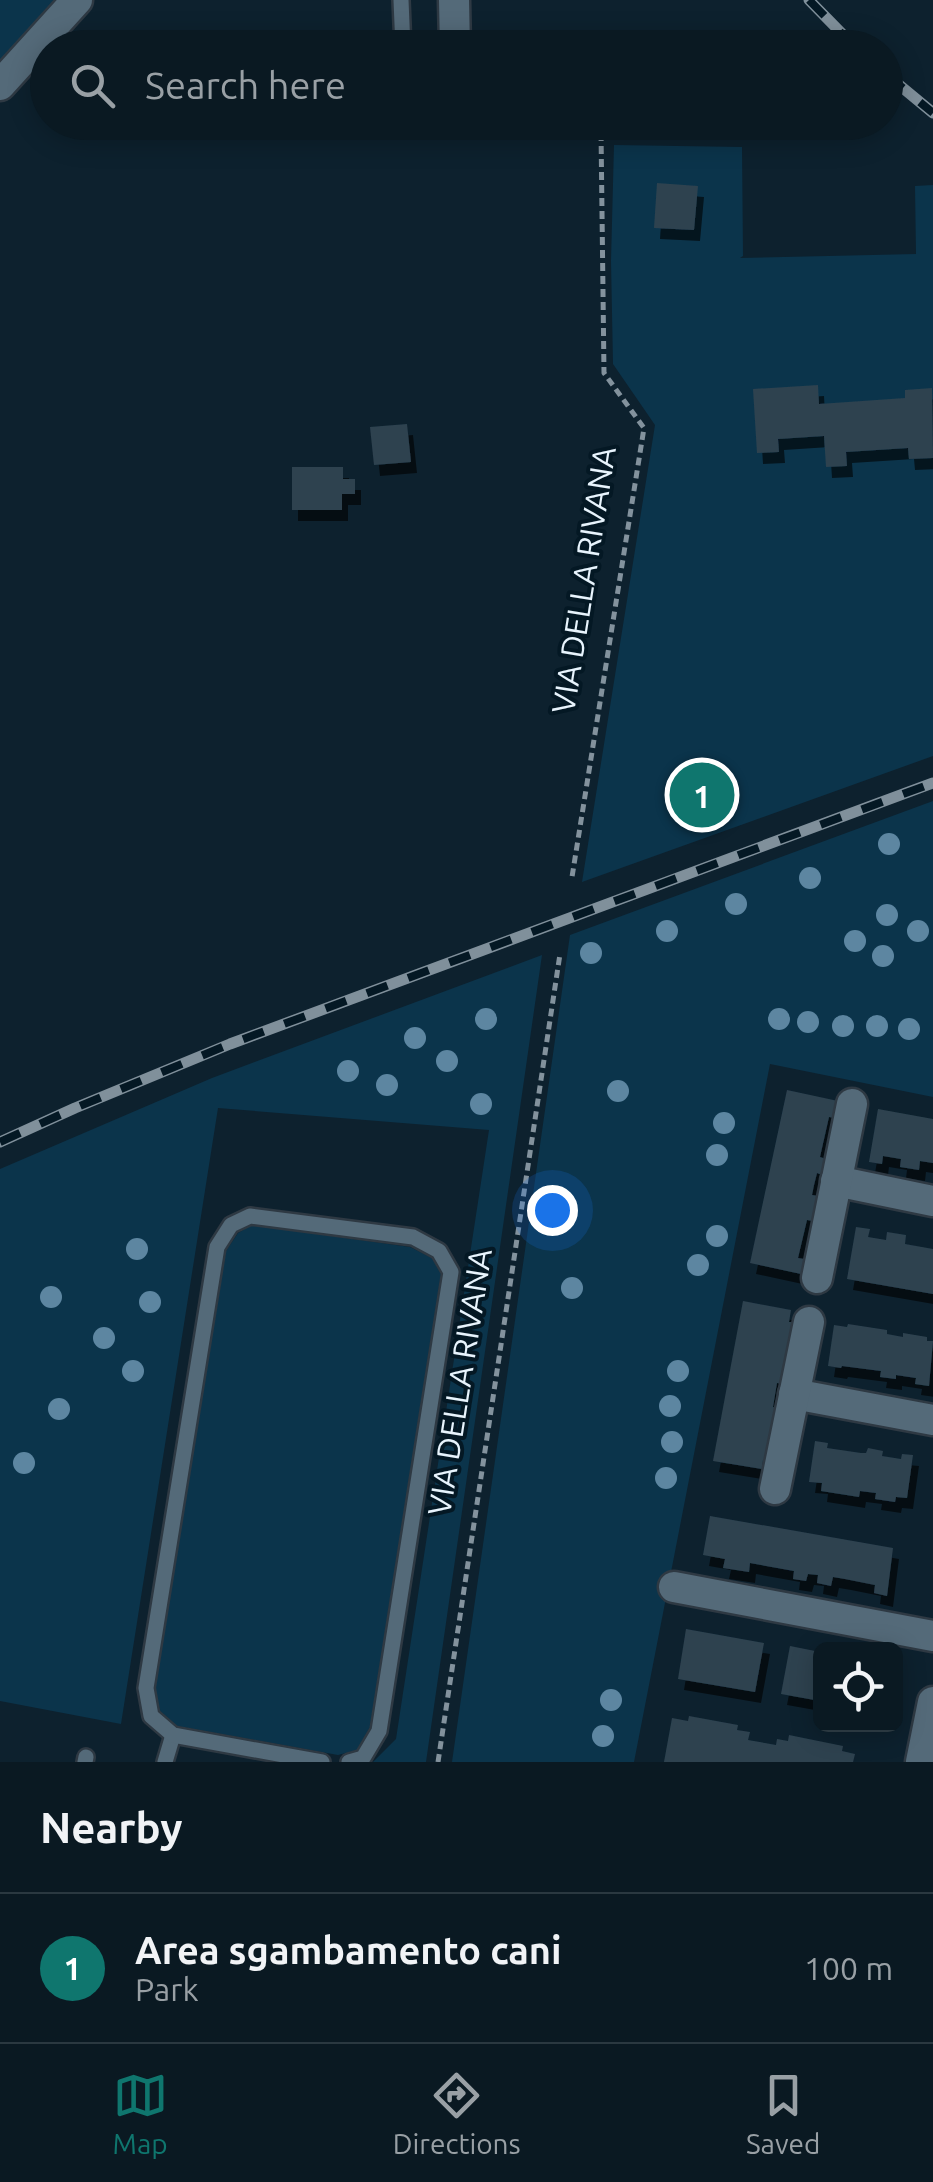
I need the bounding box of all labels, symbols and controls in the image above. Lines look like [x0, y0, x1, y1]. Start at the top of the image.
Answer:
search box [30, 30, 903, 140]
icon: search [65, 58, 120, 113]
text: Search here [145, 64, 346, 106]
street label: VIA DELLA RIVANA [544, 443, 622, 716]
pin: 1 [670, 758, 734, 832]
your location [527, 1185, 578, 1236]
street label: VIA DELLA RIVANA [420, 1245, 498, 1518]
map controls [813, 1642, 903, 1732]
button: locate [813, 1642, 903, 1732]
text: Nearby [40, 1804, 183, 1851]
text: Area sgambamento cani [135, 1929, 562, 1971]
text: 1 [63, 1950, 82, 1986]
text: 100 m [804, 1950, 893, 1986]
text: Park [135, 1971, 199, 2007]
tab: Map [113, 2068, 168, 2159]
tab: Directions [393, 2068, 521, 2159]
tab: Saved [746, 2068, 820, 2159]

